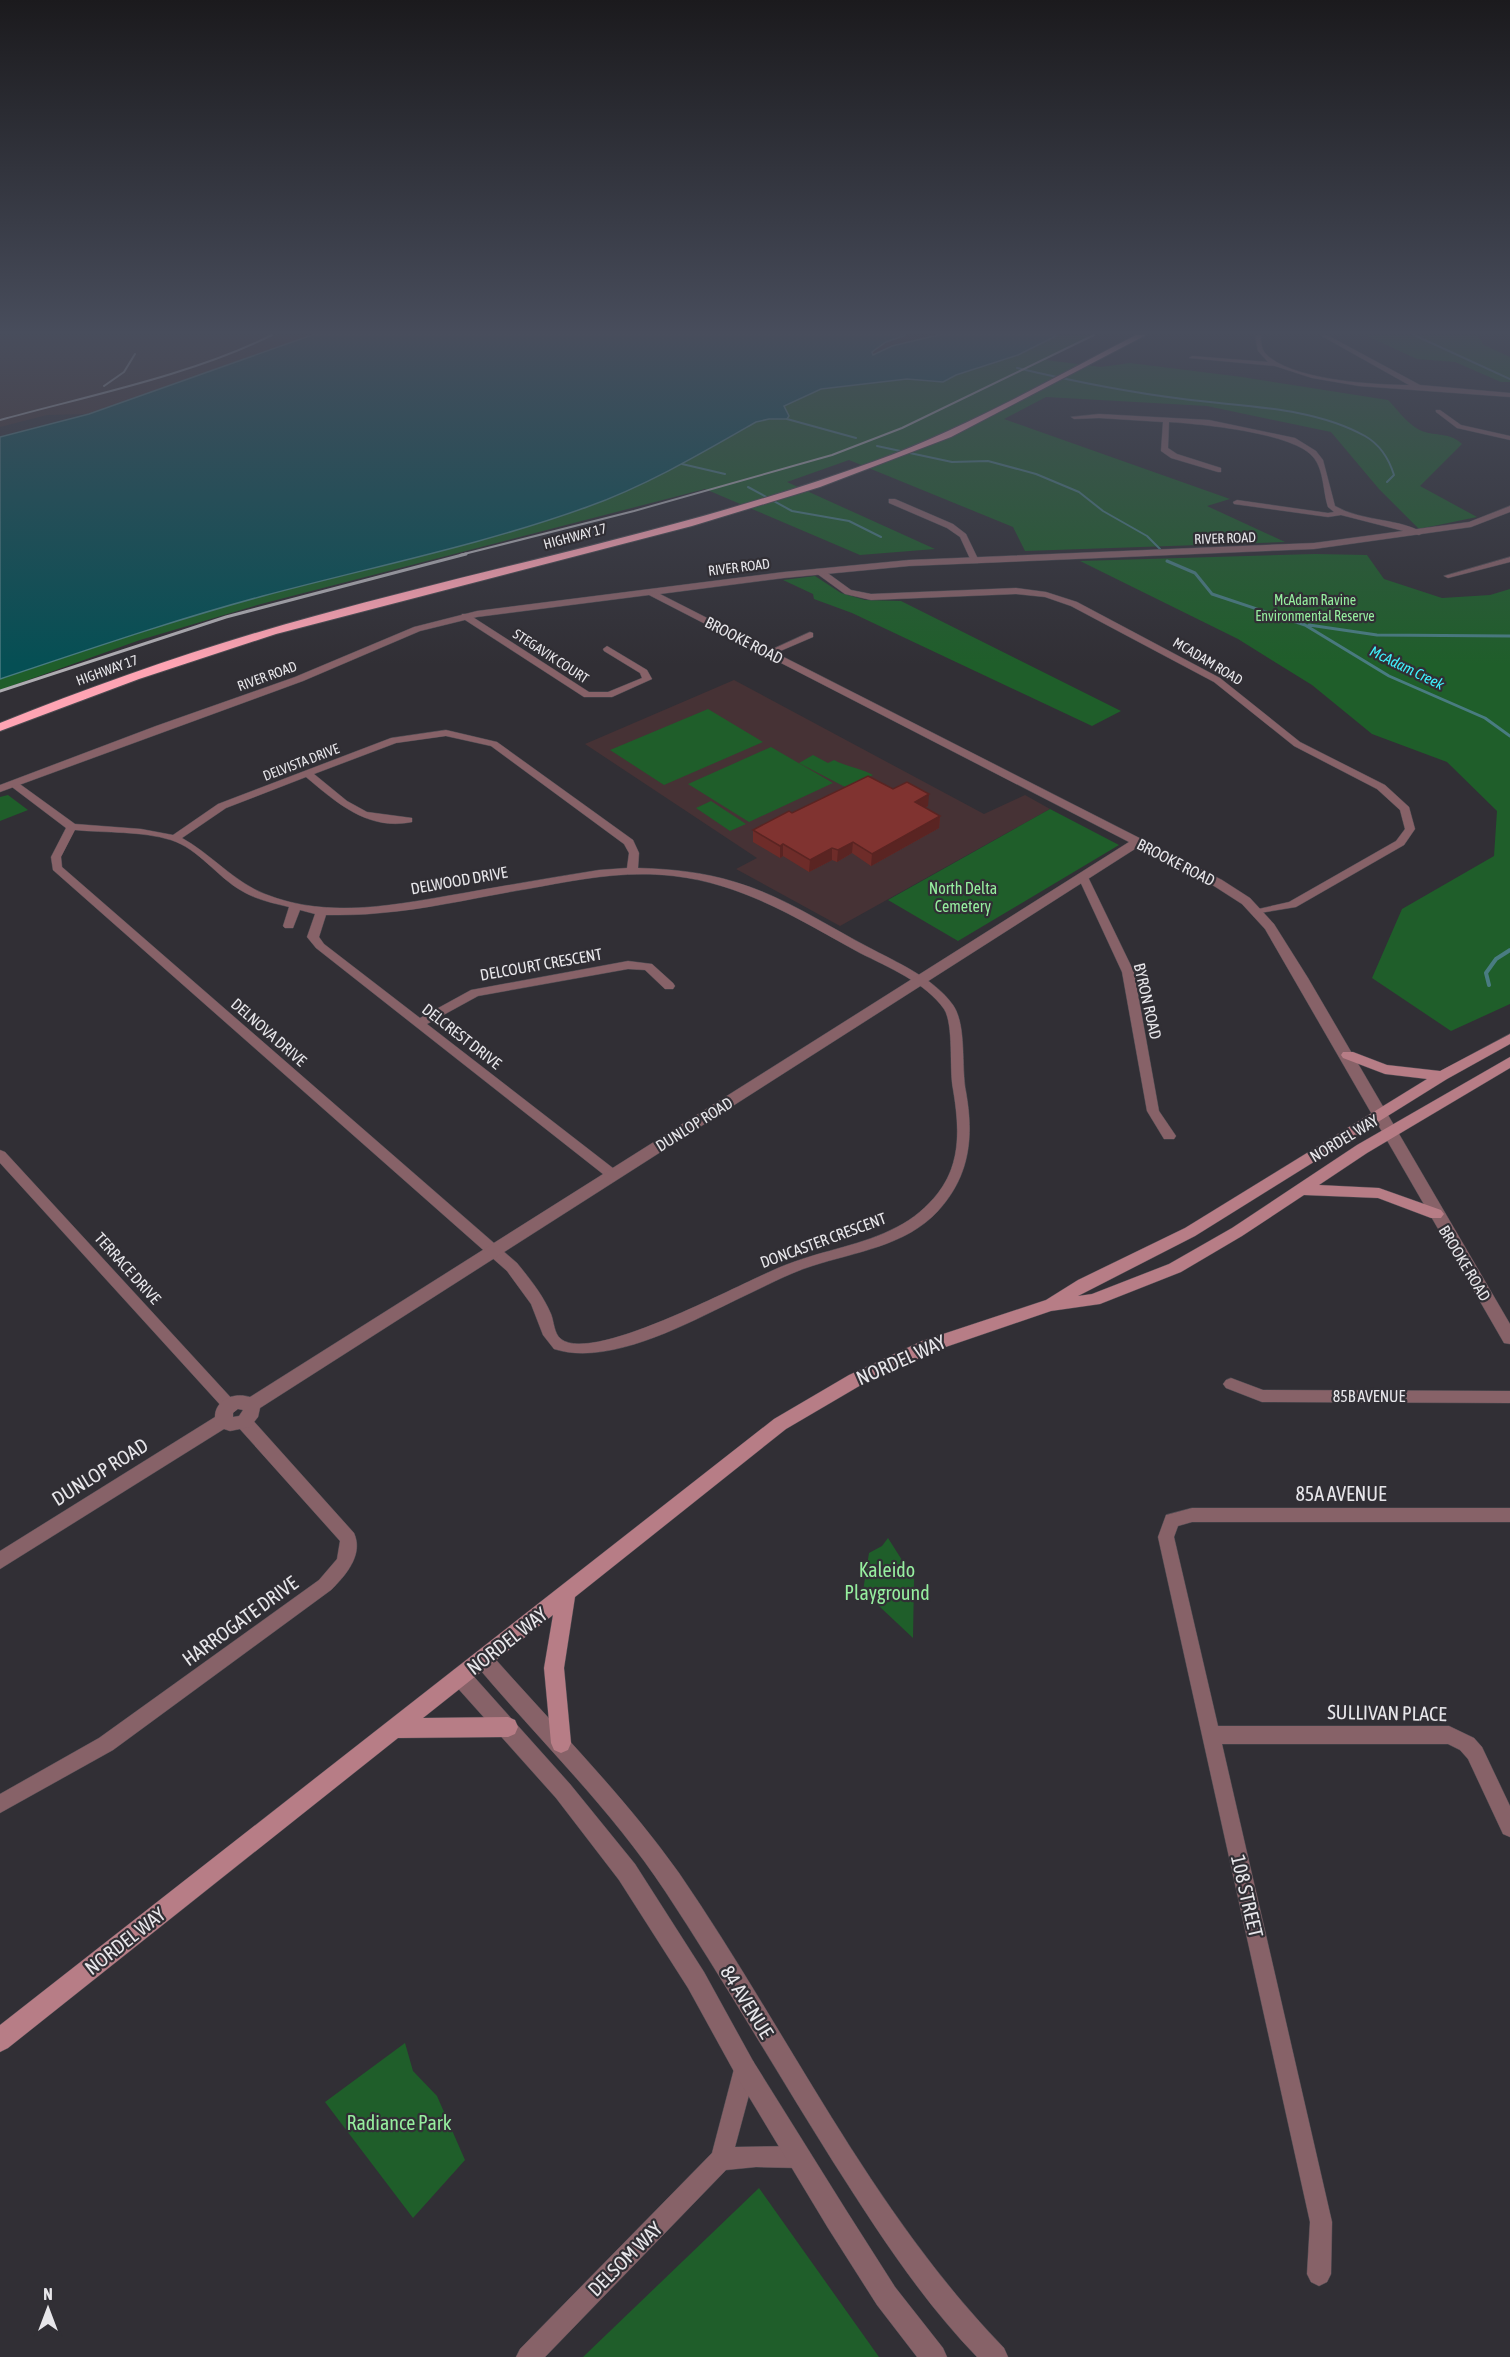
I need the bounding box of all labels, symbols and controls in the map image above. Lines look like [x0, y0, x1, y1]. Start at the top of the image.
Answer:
street label: HIGHWAY 17 [542, 520, 608, 552]
street label: RIVER ROAD [1194, 529, 1256, 547]
street label: RIVER ROAD [707, 555, 771, 579]
park label: McAdam Ravine Environmental Reserve [1255, 592, 1375, 624]
street label: BROOKE ROAD [702, 613, 786, 667]
street label: STEGAVIK COURT [510, 626, 592, 686]
street label: MCADAM ROAD [1170, 634, 1246, 688]
water label: McAdam Creek [1367, 642, 1447, 693]
street label: HIGHWAY 17 [74, 651, 140, 689]
street label: RIVER ROAD [235, 658, 299, 694]
street label: DELVISTA DRIVE [261, 740, 341, 784]
street label: BROOKE ROAD [1134, 835, 1218, 889]
street label: DELWOOD DRIVE [409, 863, 509, 897]
park label: North Delta Cemetery [929, 879, 997, 916]
street label: DELCOURT CRESCENT [479, 944, 603, 984]
street label: BYRON ROAD [1131, 961, 1165, 1041]
street label: DELNOVA DRIVE [228, 994, 310, 1070]
street label: DELCREST DRIVE [419, 1000, 505, 1073]
street label: DUNLOP ROAD [652, 1093, 736, 1155]
street label: NORDEL WAY [1307, 1110, 1382, 1165]
street label: DONCASTER CRESCENT [758, 1209, 888, 1271]
street label: BROOKE ROAD [1435, 1222, 1495, 1304]
street label: TERRACE DRIVE [91, 1229, 165, 1307]
street label: NORDEL WAY [853, 1330, 949, 1389]
street label: 85B AVENUE [1333, 1387, 1406, 1405]
street label: DUNLOP ROAD [47, 1433, 152, 1510]
street label: 85A AVENUE [1295, 1482, 1387, 1505]
park label: Kaleido Playground [844, 1558, 930, 1604]
street label: HARROGATE DRIVE [177, 1571, 302, 1670]
street label: NORDEL WAY [462, 1602, 551, 1679]
street label: SULLIVAN PLACE [1327, 1700, 1447, 1725]
street label: 108 STREET [1227, 1852, 1268, 1940]
street label: NORDEL WAY [80, 1902, 169, 1979]
street label: 84 AVENUE [716, 1961, 779, 2043]
park label: Radiance Park [347, 2111, 452, 2134]
street label: DELSOM WAY [583, 2217, 667, 2301]
north arrow [18, 2279, 78, 2339]
text: N [43, 2285, 53, 2303]

